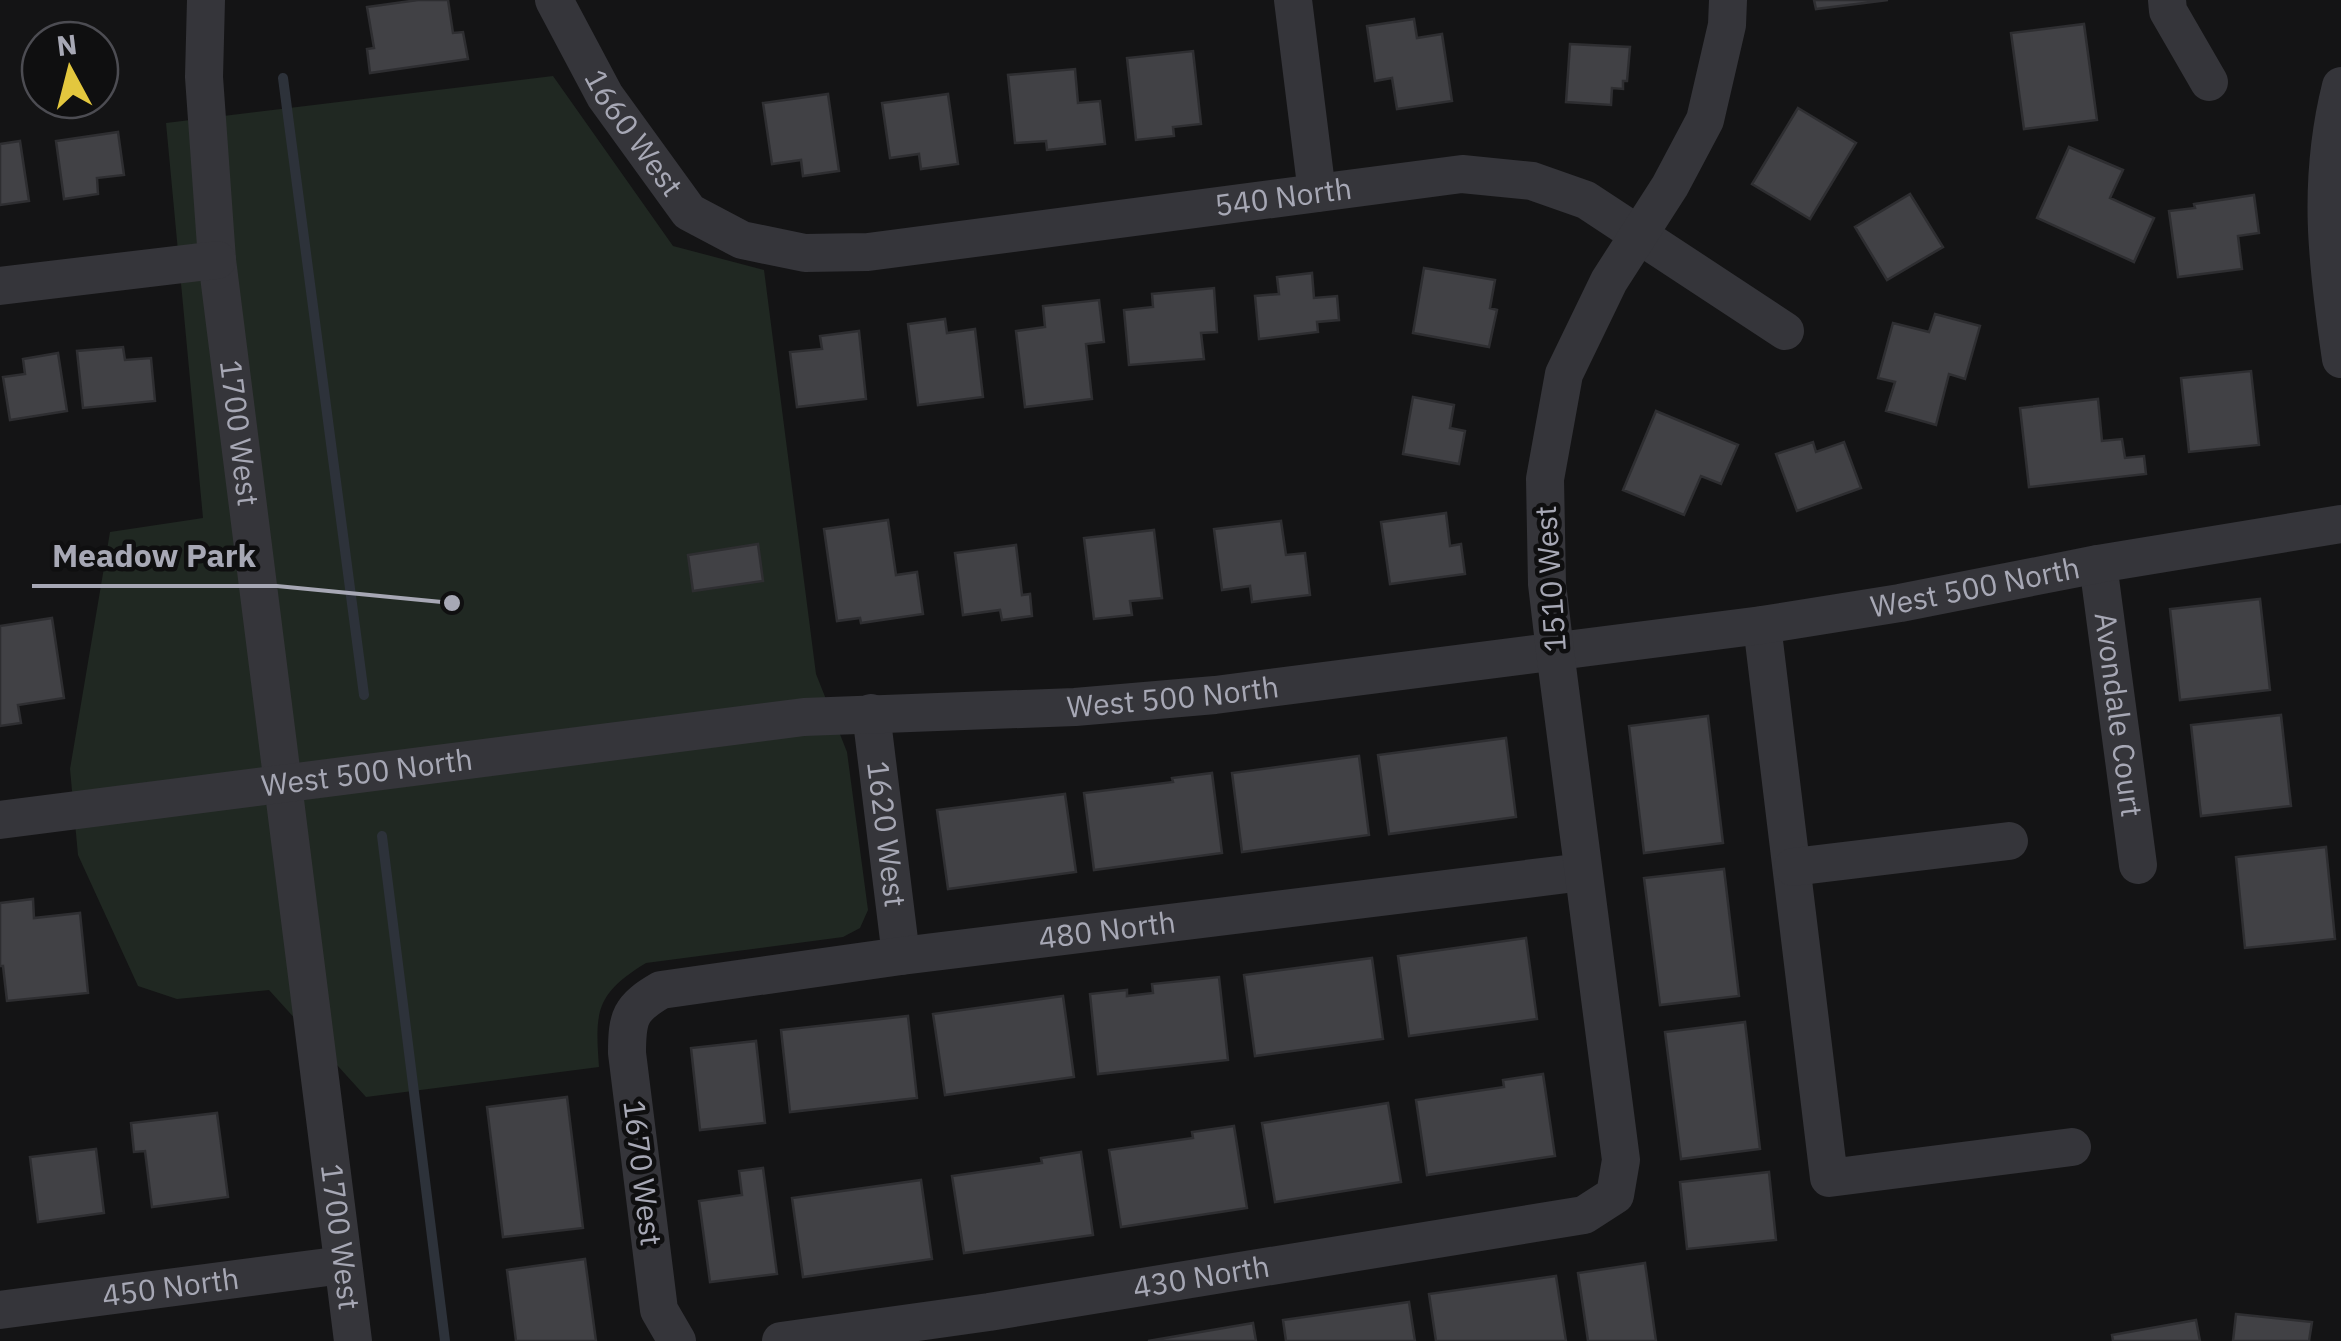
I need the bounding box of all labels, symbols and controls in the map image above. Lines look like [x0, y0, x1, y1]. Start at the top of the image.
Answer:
north arrow [20, 20, 120, 120]
text: N [55, 25, 79, 64]
street label: 1660 West [576, 62, 692, 204]
street label: 540 North [1212, 168, 1354, 224]
street label: 1700 West [212, 358, 269, 508]
street label: 1510 West [1525, 505, 1574, 654]
callout: Meadow Park [32, 524, 277, 586]
text: Meadow Park [52, 534, 257, 576]
street label: West 500 North [1867, 547, 2083, 625]
street label: Avondale Court [2087, 610, 2152, 819]
street label: West 500 North [1065, 666, 1281, 726]
street label: West 500 North [259, 739, 475, 804]
street label: 1620 West [859, 759, 916, 909]
street label: 480 North [1036, 901, 1178, 957]
street label: 1670 West [615, 1098, 672, 1248]
street label: 1700 West [313, 1161, 370, 1312]
street label: 430 North [1130, 1246, 1272, 1306]
street label: 450 North [99, 1258, 241, 1314]

